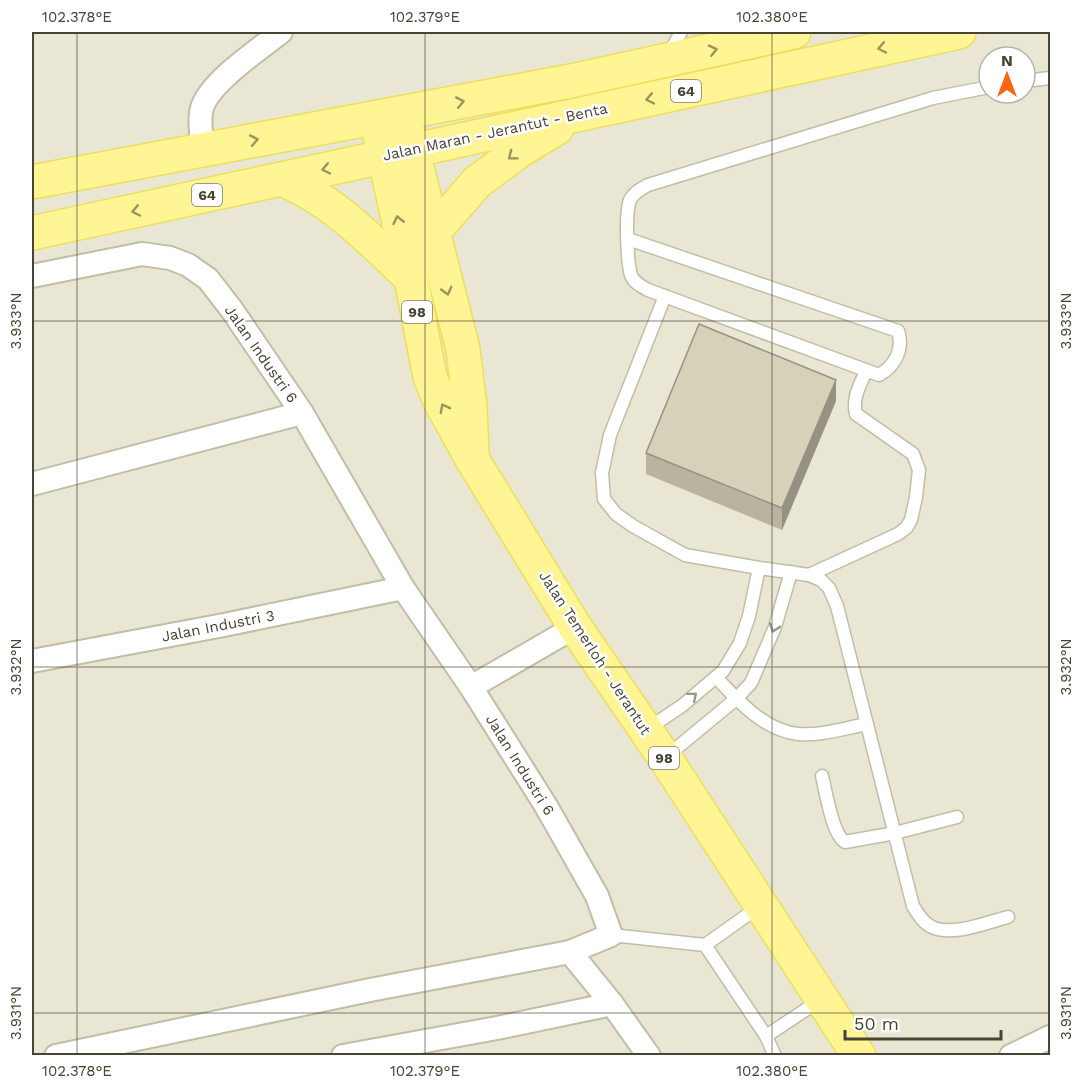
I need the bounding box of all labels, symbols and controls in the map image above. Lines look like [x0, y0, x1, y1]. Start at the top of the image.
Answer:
text: 102.378°E [42, 8, 112, 26]
text: 102.379°E [390, 8, 460, 26]
text: 102.380°E [736, 8, 808, 26]
one-way arrow [877, 41, 887, 54]
one-way arrow [708, 44, 718, 57]
north arrow [977, 45, 1037, 105]
text: N [1001, 51, 1013, 70]
road number: 64 [671, 80, 701, 102]
one-way arrow [645, 91, 655, 104]
one-way arrow [455, 96, 465, 109]
street label: Jalan Maran - Jerantut - Benta [381, 99, 610, 165]
one-way arrow [249, 135, 259, 147]
one-way arrow [507, 149, 518, 160]
one-way arrow [321, 162, 331, 175]
road number: 64 [192, 184, 222, 206]
one-way arrow [131, 203, 141, 216]
one-way arrow [392, 215, 405, 225]
one-way arrow [440, 285, 452, 296]
text: 3.933°N [7, 292, 25, 350]
text: 3.933°N [1057, 292, 1075, 350]
road number: 98 [402, 301, 432, 323]
street label: Jalan Industri 6 [221, 302, 301, 406]
one-way arrow [440, 404, 451, 415]
street label: Jalan Temerloh - Jerantut [535, 568, 655, 739]
street label: Jalan Industri 3 [160, 606, 276, 646]
one-way arrow [769, 623, 782, 633]
text: 3.932°N [7, 638, 25, 696]
text: 3.932°N [1057, 638, 1075, 696]
one-way arrow [686, 693, 697, 704]
street label: Jalan Industri 6 [482, 711, 558, 819]
road number: 98 [649, 747, 679, 769]
text: 3.931°N [7, 986, 25, 1040]
text: 3.931°N [1057, 986, 1075, 1040]
scale bar [845, 1003, 1001, 1041]
text: 50 m [854, 1013, 899, 1034]
text: 102.378°E [42, 1062, 112, 1080]
text: 102.379°E [390, 1062, 460, 1080]
text: 102.380°E [736, 1062, 808, 1080]

